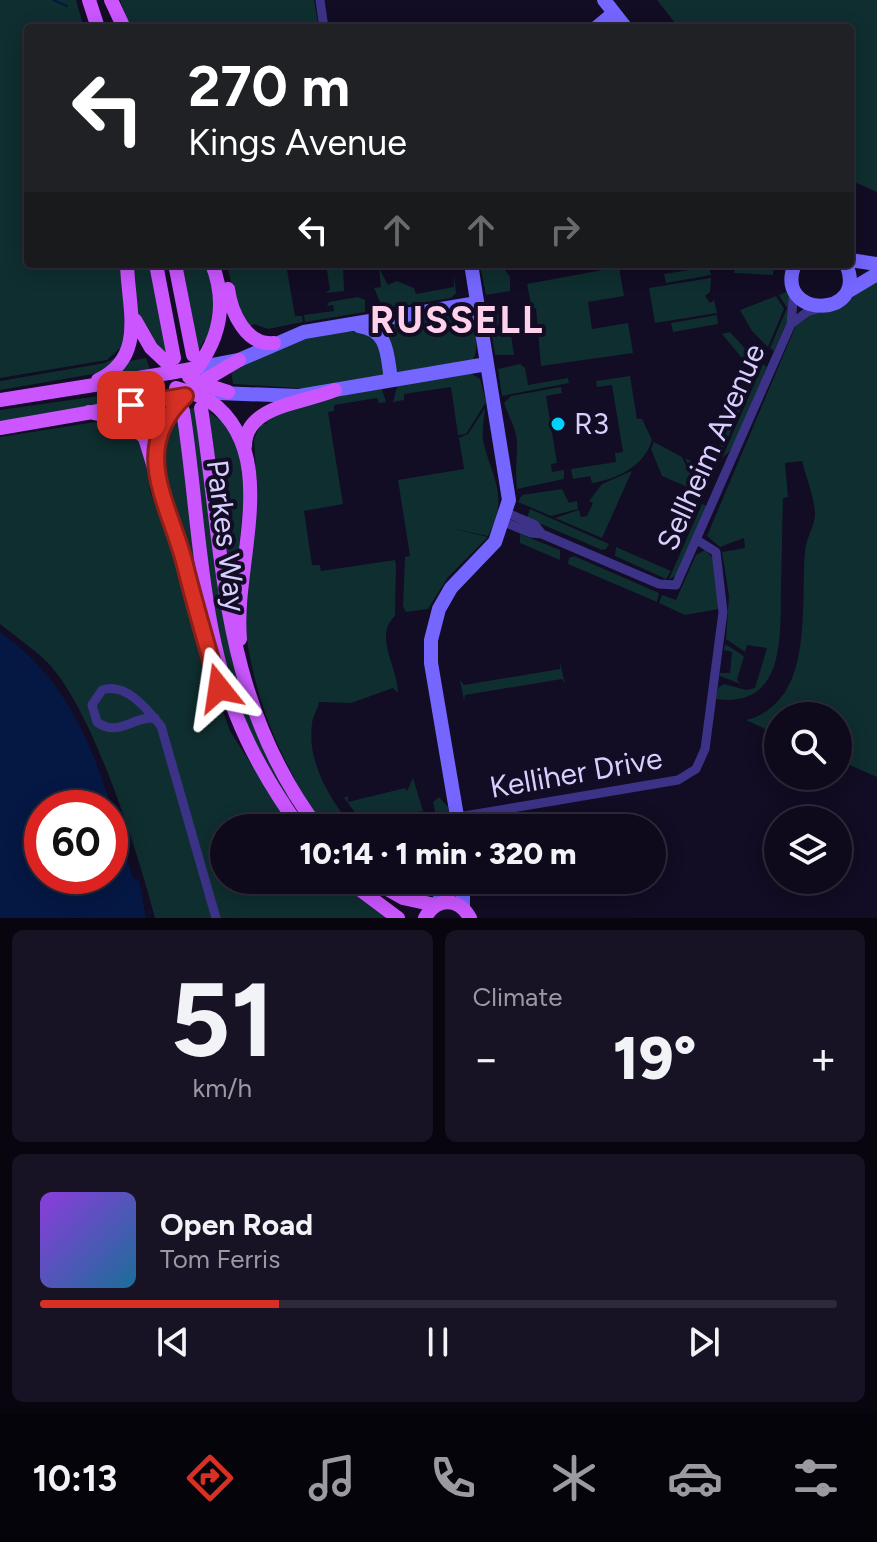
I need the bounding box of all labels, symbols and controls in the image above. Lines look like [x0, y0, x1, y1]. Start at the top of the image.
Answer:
text: 270 m [188, 53, 350, 120]
icon: left [56, 56, 160, 160]
text: Kings Avenue [188, 121, 407, 164]
icon: left [291, 208, 335, 252]
icon: ahead [375, 208, 419, 252]
icon: ahead [459, 208, 503, 252]
icon: right [543, 208, 587, 252]
district label: RUSSELL [370, 297, 544, 343]
street label: Sellheim Avenue [648, 338, 773, 556]
pin [97, 371, 165, 439]
icon: arrive [109, 383, 153, 427]
place label: R3 [574, 405, 609, 442]
marker: R3 [549, 415, 567, 433]
street label: Parkes Way [199, 458, 254, 614]
position arrow [177, 646, 261, 730]
map controls [764, 702, 852, 894]
button: search [764, 702, 852, 790]
street label: Kelliher Drive [487, 739, 665, 806]
speed limit sign: 60 [24, 790, 128, 894]
button: layers [764, 806, 852, 894]
text: 10:14 · 1 min · 320 m [299, 835, 577, 872]
text: 51 [170, 957, 274, 1082]
text: Climate [473, 981, 562, 1013]
text: 19° [613, 1022, 697, 1094]
text: − [473, 1032, 500, 1085]
text: + [810, 1032, 837, 1085]
text: km/h [193, 1072, 252, 1104]
text: Open Road [160, 1206, 313, 1243]
text: Tom Ferris [160, 1243, 280, 1275]
icon: previous [151, 1320, 195, 1364]
icon: pause [416, 1320, 460, 1364]
icon: next [682, 1320, 726, 1364]
icon: directions [182, 1450, 238, 1506]
icon: music [304, 1450, 360, 1506]
icon: phone [425, 1450, 481, 1506]
icon: climate [546, 1450, 602, 1506]
icon: car [667, 1450, 723, 1506]
icon: filters [788, 1450, 844, 1506]
text: 10:13 [33, 1457, 117, 1500]

